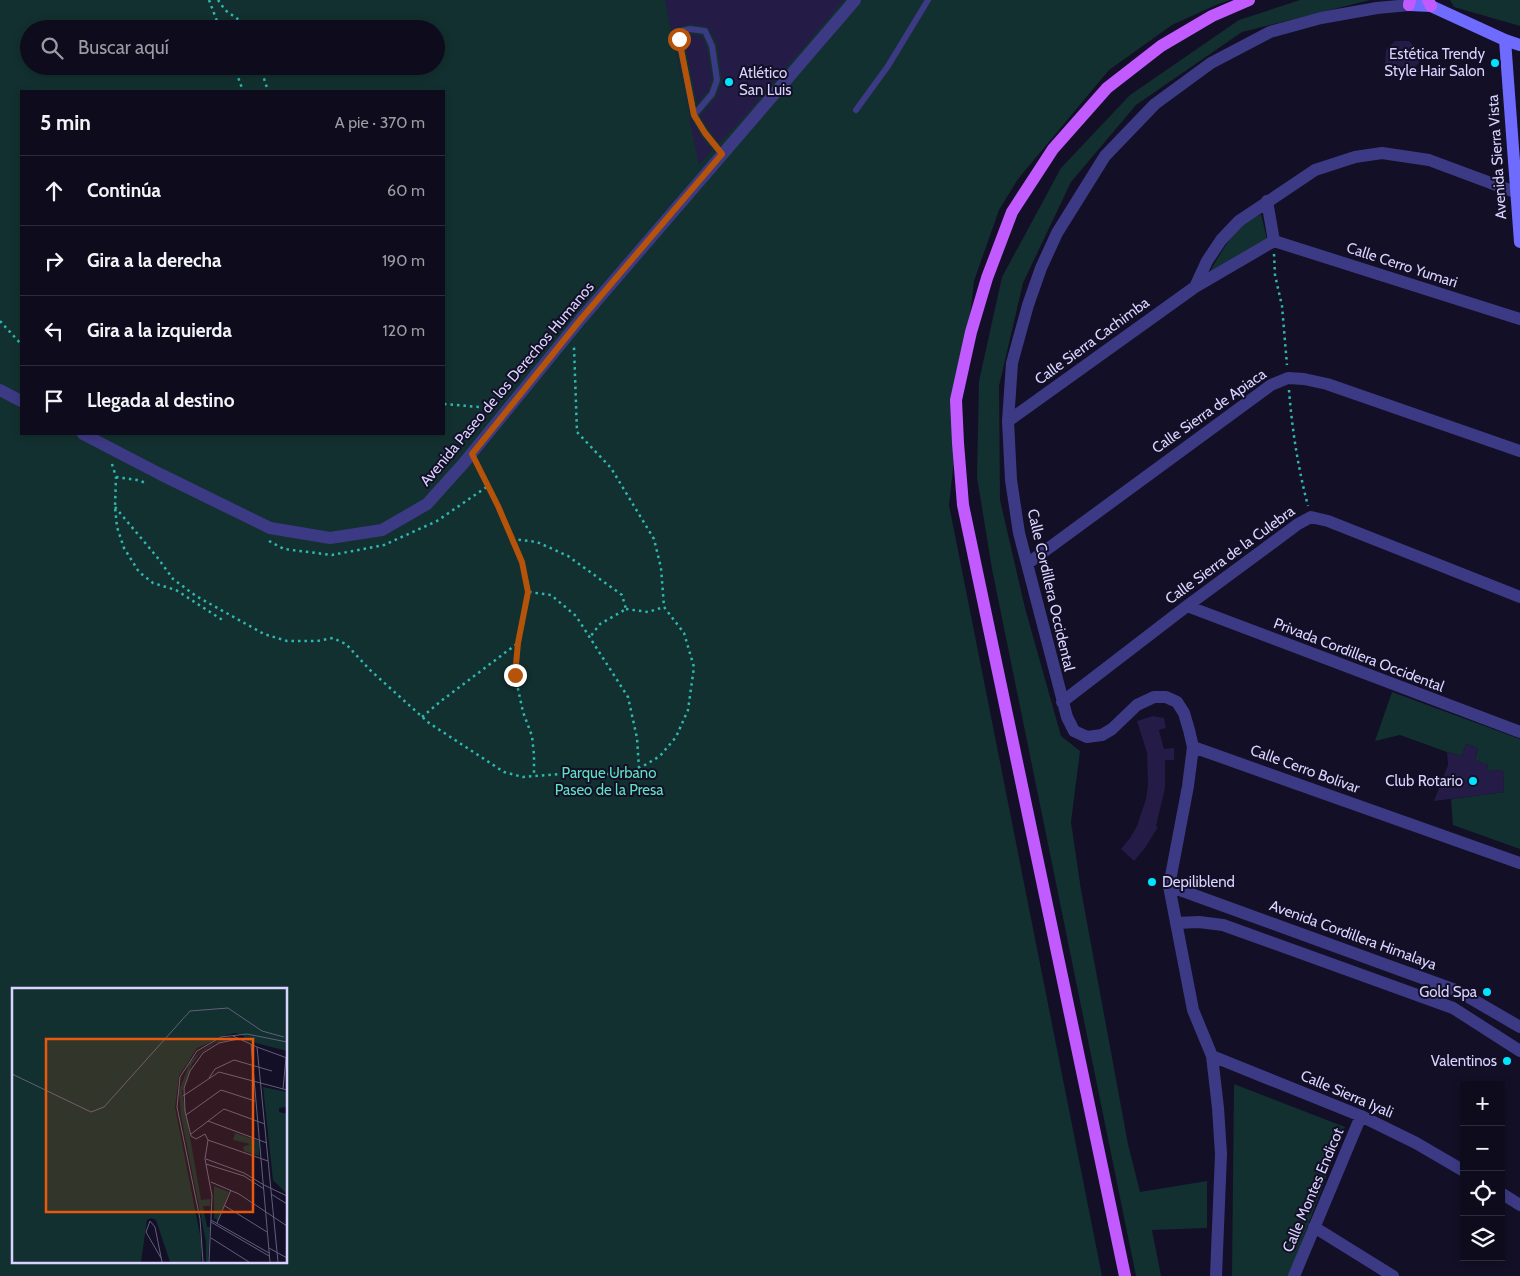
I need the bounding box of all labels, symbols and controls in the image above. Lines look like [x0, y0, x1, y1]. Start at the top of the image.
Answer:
search box [20, 20, 445, 75]
route start [668, 28, 691, 51]
icon: search [38, 34, 66, 62]
text: Buscar aquí [78, 36, 169, 59]
place label: Estética Trendy Style Hair Salon [1384, 45, 1485, 80]
marker: Estética Trendy Style Hair Salon [1489, 57, 1501, 69]
place label: Atlético San Luis [739, 64, 791, 99]
marker: Atlético San Luis [723, 76, 735, 88]
street label: Avenida Sierra Vista [1484, 93, 1510, 220]
text: 5 min [40, 110, 91, 135]
text: A pie · 370 m [335, 113, 425, 132]
icon: ahead [40, 177, 68, 205]
text: Continúa [87, 179, 161, 202]
text: 60 m [387, 181, 425, 200]
street label: Calle Cerro Yumari [1344, 239, 1460, 291]
icon: right [40, 247, 68, 275]
text: Gira a la derecha [87, 249, 222, 272]
text: 190 m [382, 251, 425, 270]
street label: Avenida Paseo de los Derechos Humanos [416, 278, 598, 490]
street label: Calle Sierra Cachimba [1031, 293, 1153, 389]
icon: left [40, 317, 68, 345]
text: Gira a la izquierda [87, 319, 232, 342]
text: 120 m [383, 321, 425, 340]
street label: Calle Sierra de Apiaca [1148, 364, 1270, 457]
icon: arrive [40, 387, 68, 415]
text: Llegada al destino [87, 389, 234, 412]
street label: Calle Sierra de la Culebra [1162, 502, 1299, 608]
street label: Calle Cordillera Occidental [1024, 507, 1079, 673]
street label: Privada Cordillera Occidental [1271, 614, 1447, 696]
route end [504, 664, 527, 687]
street label: Calle Cerro Bolívar [1248, 741, 1362, 797]
park label: Parque Urbano Paseo de la Presa [555, 764, 664, 799]
place label: Club Rotario [1385, 772, 1463, 790]
marker: Club Rotario [1467, 775, 1479, 787]
place label: Depiliblend [1162, 873, 1235, 891]
marker: Depiliblend [1146, 876, 1158, 888]
street label: Avenida Cordillera Himalaya [1267, 896, 1440, 974]
place label: Gold Spa [1419, 983, 1478, 1001]
marker: Gold Spa [1481, 986, 1493, 998]
inset map [12, 988, 288, 1264]
place label: Valentinos [1431, 1052, 1497, 1070]
marker: Valentinos [1501, 1055, 1513, 1067]
street label: Calle Sierra Iyali [1298, 1066, 1396, 1122]
map controls [1460, 1081, 1505, 1261]
button: + [1460, 1081, 1505, 1126]
street label: Calle Montes Endicot [1279, 1125, 1347, 1255]
button: − [1460, 1126, 1505, 1171]
button: locate [1460, 1171, 1505, 1216]
button: layers [1460, 1216, 1505, 1261]

